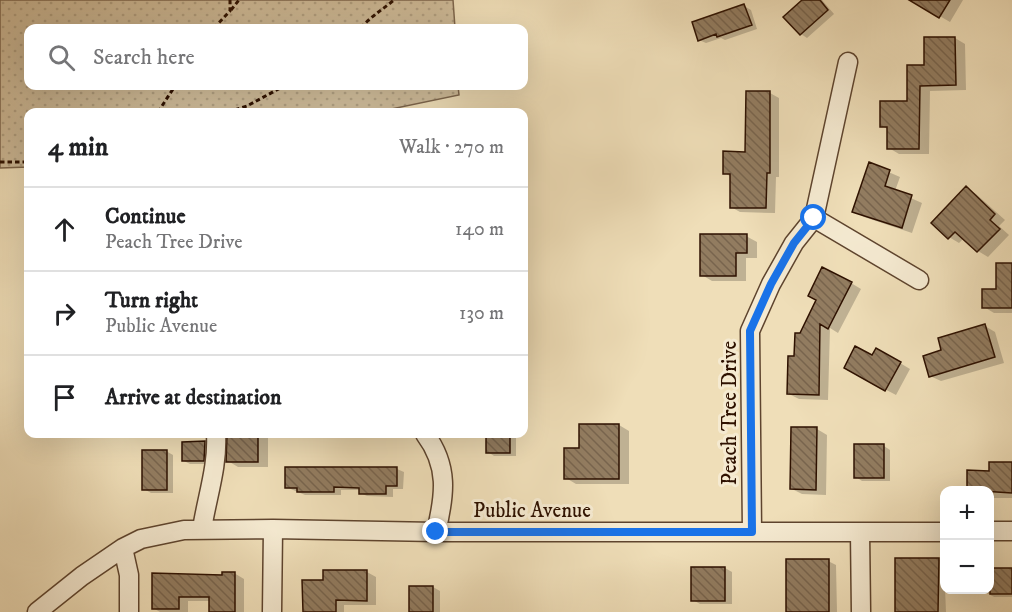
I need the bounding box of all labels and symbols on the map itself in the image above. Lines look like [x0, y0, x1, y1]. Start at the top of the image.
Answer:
route start [800, 204, 826, 230]
street label: Peach Tree Drive [717, 341, 743, 485]
street label: Public Avenue [473, 498, 591, 524]
route end [422, 518, 448, 544]

